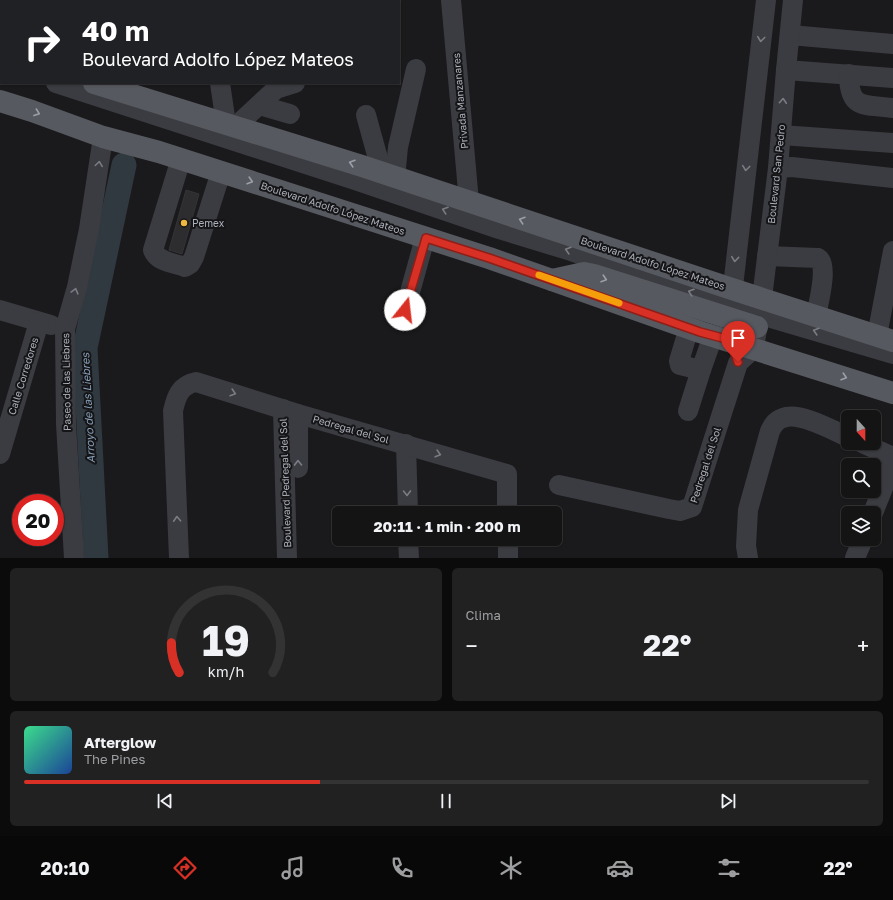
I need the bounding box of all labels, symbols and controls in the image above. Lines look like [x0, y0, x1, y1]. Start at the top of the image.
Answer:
text: 40 m [82, 14, 149, 47]
icon: right [16, 16, 68, 68]
one-way arrow [757, 36, 766, 42]
text: Boulevard Adolfo López Mateos [82, 48, 354, 70]
street label: Privada Manzanares [450, 53, 470, 149]
one-way arrow [779, 98, 788, 104]
one-way arrow [34, 108, 41, 117]
street label: Boulevard San Pedro [765, 124, 787, 224]
one-way arrow [349, 159, 356, 168]
one-way arrow [94, 160, 103, 167]
one-way arrow [742, 165, 751, 171]
one-way arrow [246, 176, 253, 185]
street label: Boulevard Adolfo López Mateos [259, 179, 407, 237]
one-way arrow [441, 207, 448, 215]
one-way arrow [519, 216, 526, 224]
place label: Pemex [192, 217, 225, 229]
marker: Pemex [179, 218, 189, 228]
street label: Boulevard Adolfo López Mateos [579, 234, 727, 292]
one-way arrow [565, 246, 572, 255]
one-way arrow [731, 256, 740, 262]
one-way arrow [600, 274, 607, 282]
one-way arrow [70, 288, 79, 295]
position arrow [384, 289, 426, 331]
one-way arrow [688, 289, 695, 297]
pin [721, 321, 755, 362]
icon: arrive [727, 327, 749, 349]
one-way arrow [812, 327, 819, 336]
street label: Paseo de las Liebres [59, 333, 73, 431]
street label: Calle Corredores [6, 336, 40, 416]
water label: Arroyo de las Liebres [78, 351, 98, 464]
one-way arrow [840, 372, 847, 381]
one-way arrow [229, 388, 236, 397]
north arrow [841, 410, 881, 450]
map controls [841, 410, 881, 546]
street label: Pedregal del Sol [311, 412, 391, 446]
street label: Boulevard Pedregal del Sol [277, 418, 293, 548]
street label: Pedregal del Sol [687, 426, 723, 504]
one-way arrow [435, 449, 442, 458]
button: search [841, 458, 881, 498]
one-way arrow [293, 460, 302, 466]
one-way arrow [403, 490, 411, 496]
speed limit sign: 20 [12, 494, 64, 546]
button: layers [841, 506, 881, 546]
one-way arrow [173, 516, 182, 522]
text: 20:11 · 1 min · 200 m [373, 517, 521, 535]
text: Clima [466, 607, 501, 623]
text: 19 [202, 614, 250, 664]
text: 22° [643, 627, 691, 663]
text: − [466, 632, 478, 659]
text: + [857, 632, 869, 659]
text: km/h [208, 662, 244, 679]
text: Afterglow [84, 733, 156, 751]
text: The Pines [84, 751, 145, 767]
icon: previous [154, 790, 176, 812]
icon: pause [435, 790, 457, 812]
icon: next [717, 790, 739, 812]
icon: directions [171, 854, 199, 882]
icon: music [279, 854, 307, 882]
icon: phone [388, 854, 416, 882]
icon: climate [497, 854, 525, 882]
icon: car [606, 854, 634, 882]
icon: filters [715, 854, 743, 882]
text: 20:10 [40, 857, 90, 879]
text: 22° [824, 857, 853, 879]

